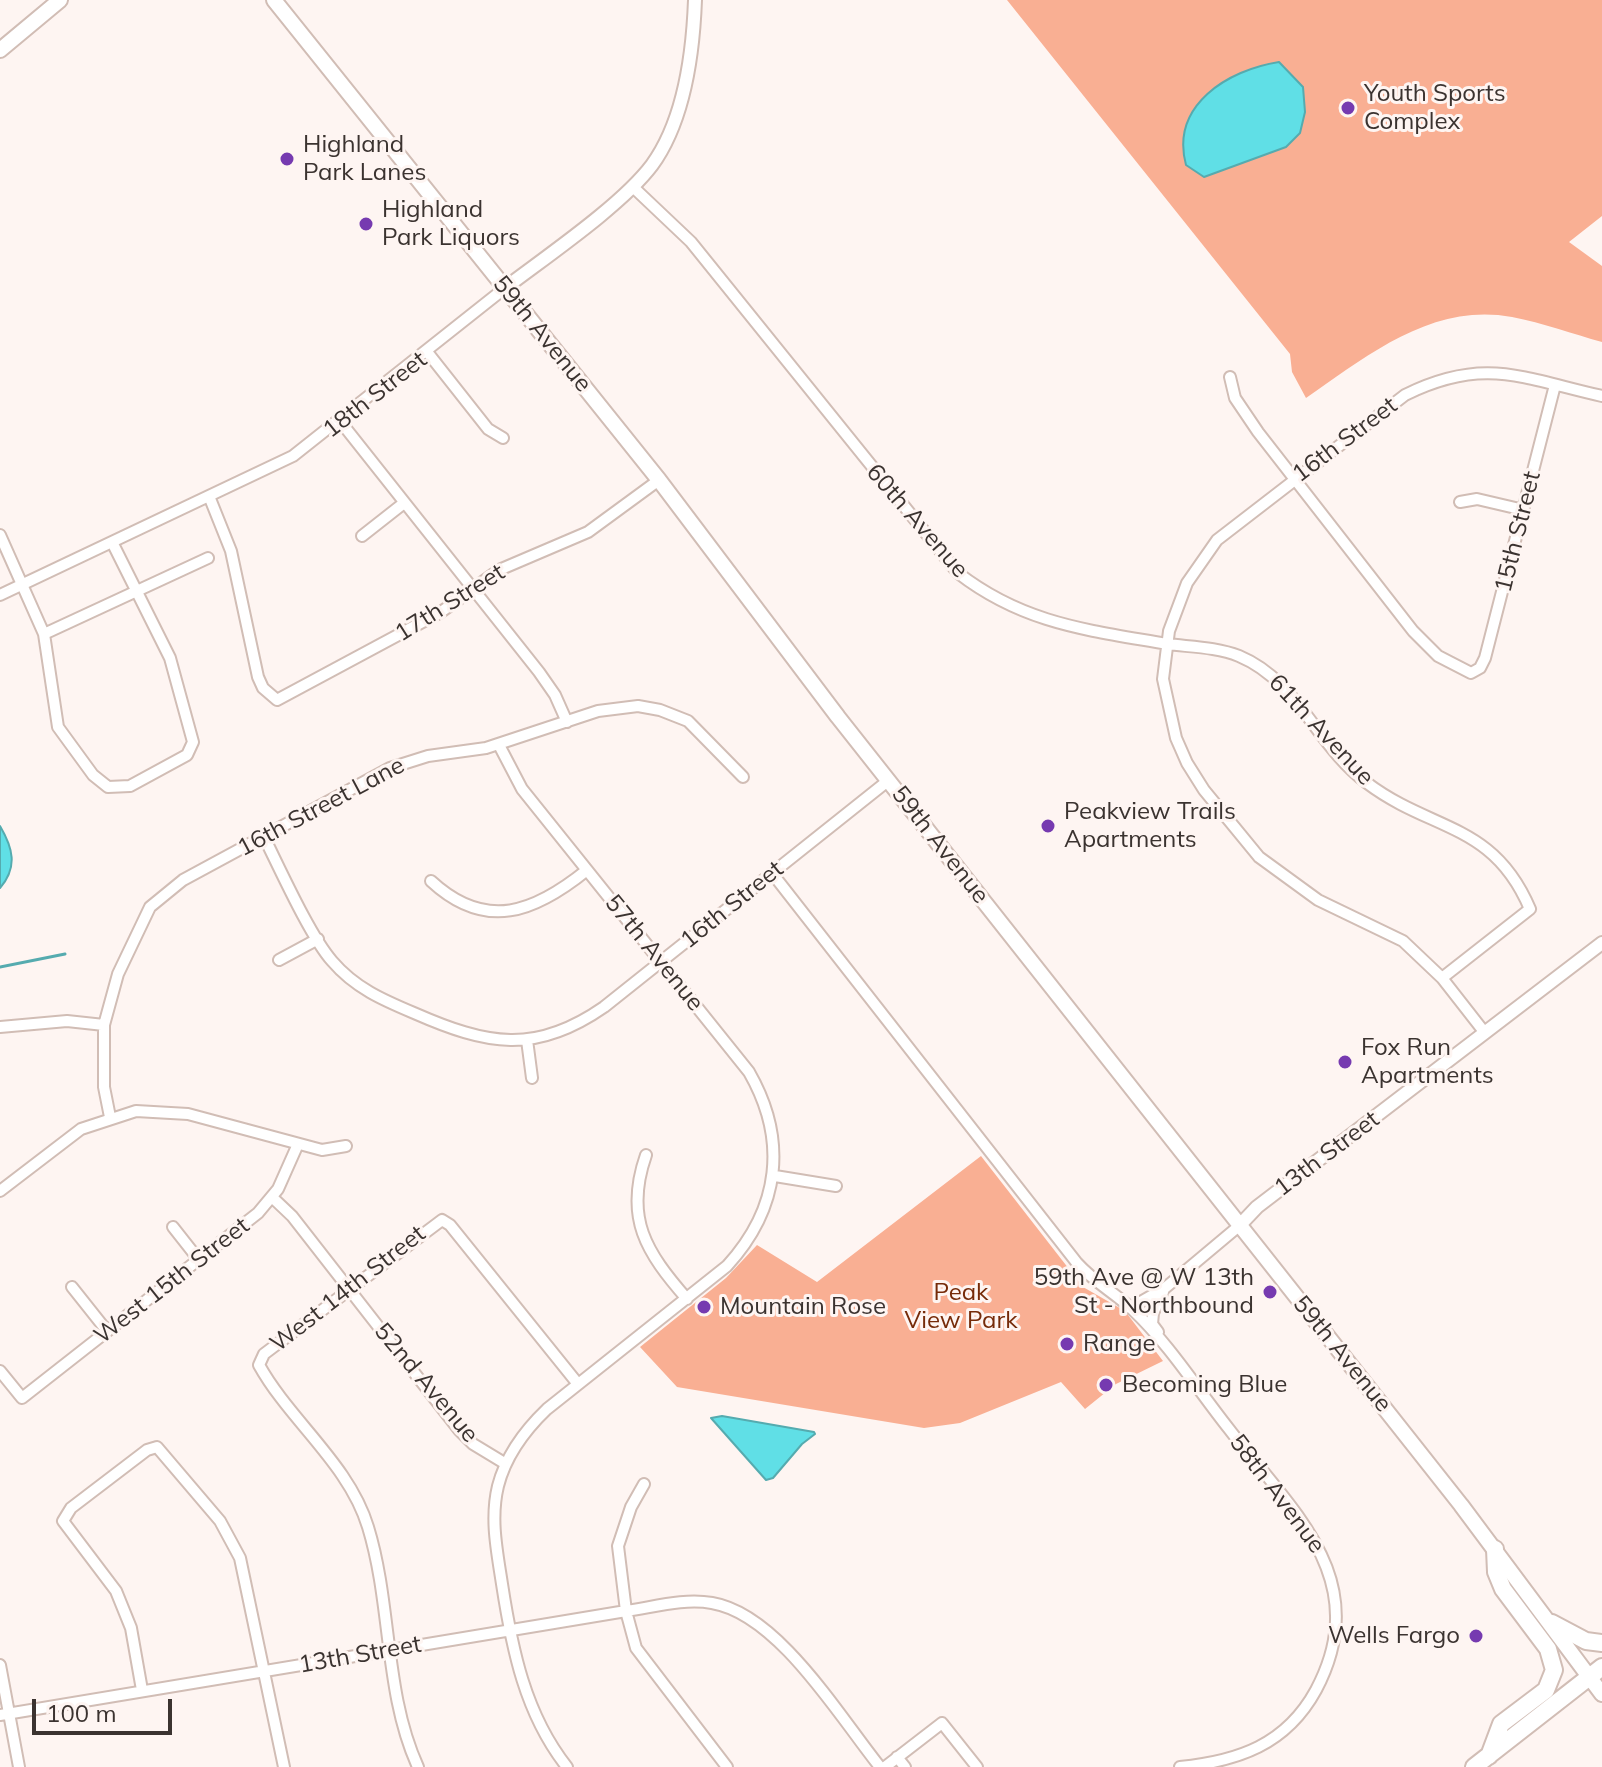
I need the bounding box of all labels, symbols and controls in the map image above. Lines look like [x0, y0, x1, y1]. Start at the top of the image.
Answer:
place label: Youth Sports Complex [1364, 80, 1506, 136]
marker: Youth Sports Complex [1339, 99, 1357, 117]
place label: Highland Park Lanes [303, 131, 426, 187]
marker: Highland Park Lanes [278, 150, 296, 168]
place label: Highland Park Liquors [382, 196, 520, 252]
marker: Highland Park Liquors [357, 215, 375, 233]
street label: 59th Avenue [486, 270, 598, 398]
street label: 18th Street [317, 346, 433, 444]
street label: 16th Street [1287, 391, 1403, 489]
street label: 60th Avenue [860, 458, 974, 584]
street label: 15th Street [1489, 468, 1547, 596]
street label: 17th Street [390, 558, 510, 648]
street label: 61th Avenue [1262, 669, 1380, 791]
street label: 16th Street Lane [233, 751, 409, 863]
street label: 59th Avenue [885, 781, 995, 909]
place label: Peakview Trails Apartments [1064, 798, 1236, 854]
marker: Peakview Trails Apartments [1039, 817, 1057, 835]
street label: 16th Street [675, 855, 789, 955]
street label: 57th Avenue [598, 889, 710, 1017]
place label: Fox Run Apartments [1361, 1034, 1494, 1090]
marker: Fox Run Apartments [1336, 1053, 1354, 1071]
street label: 13th Street [1269, 1105, 1385, 1203]
street label: West 15th Street [89, 1212, 255, 1350]
street label: West 14th Street [265, 1220, 431, 1358]
place label: 59th Ave @ W 13th St - Northbound [1034, 1264, 1254, 1320]
park label: Peak View Park [904, 1279, 1018, 1335]
marker: 59th Ave @ W 13th St - Northbound [1261, 1283, 1279, 1301]
street label: 59th Avenue [1286, 1290, 1398, 1418]
place label: Mountain Rose [720, 1293, 886, 1321]
marker: Mountain Rose [695, 1298, 713, 1316]
street label: 52nd Avenue [368, 1317, 484, 1449]
place label: Range [1083, 1330, 1156, 1358]
marker: Range [1058, 1335, 1076, 1353]
place label: Becoming Blue [1122, 1371, 1287, 1399]
marker: Becoming Blue [1097, 1376, 1115, 1394]
street label: 58th Avenue [1223, 1429, 1331, 1559]
place label: Wells Fargo [1328, 1622, 1460, 1650]
marker: Wells Fargo [1467, 1627, 1485, 1645]
street label: 13th Street [296, 1630, 424, 1680]
scale bar [36, 1683, 176, 1733]
text: 100 m [46, 1698, 117, 1728]

